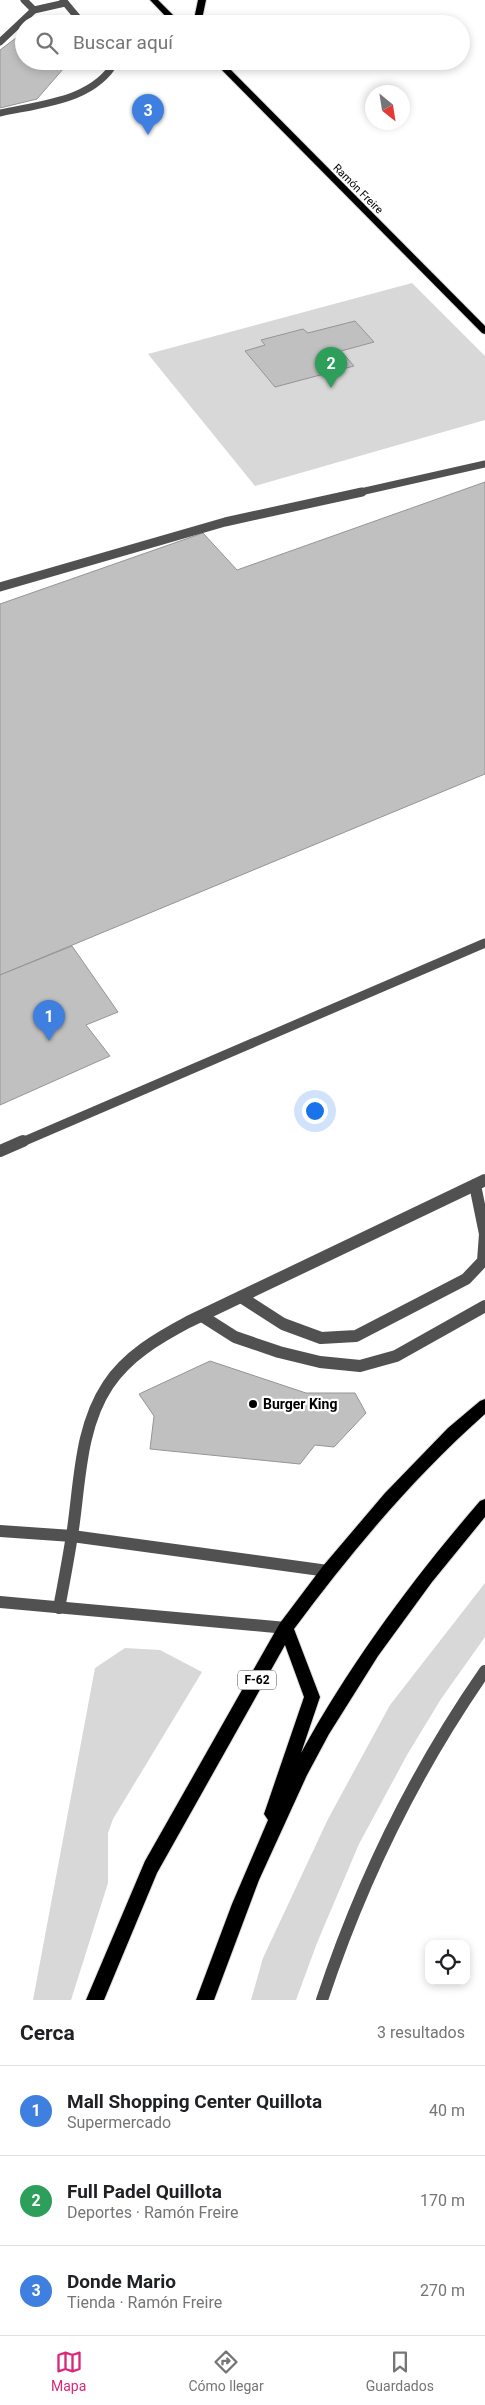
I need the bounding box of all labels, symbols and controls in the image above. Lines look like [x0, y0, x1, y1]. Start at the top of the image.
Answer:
search box [15, 15, 470, 70]
icon: search [33, 29, 61, 57]
text: Buscar aquí [73, 31, 173, 54]
north arrow [365, 85, 410, 130]
pin: 3 [132, 94, 164, 135]
street label: Ramón Freire [330, 161, 386, 217]
pin: 2 [315, 347, 347, 388]
pin: 1 [33, 1000, 65, 1041]
your location [302, 1098, 328, 1124]
place label: Burger King [263, 1396, 337, 1412]
marker: Burger King [247, 1398, 259, 1410]
road number: F-62 [238, 1670, 276, 1690]
map controls [425, 1940, 470, 1985]
button: locate [425, 1940, 470, 1985]
text: Cerca [20, 2021, 75, 2045]
text: 3 resultados [377, 2023, 465, 2042]
text: Mall Shopping Center Quillota [67, 2090, 322, 2113]
text: 1 [31, 2101, 41, 2120]
text: 40 m [429, 2101, 465, 2120]
text: Supermercado [67, 2113, 171, 2132]
text: Full Padel Quillota [67, 2180, 222, 2203]
text: 2 [31, 2191, 41, 2210]
text: 170 m [420, 2191, 465, 2210]
text: Deportes · Ramón Freire [67, 2203, 239, 2222]
text: Donde Mario [67, 2270, 176, 2293]
text: 3 [31, 2281, 41, 2300]
text: 270 m [420, 2281, 465, 2300]
text: Tienda · Ramón Freire [67, 2293, 222, 2312]
tab: Mapa [51, 2348, 86, 2394]
tab: Cómo llegar [188, 2348, 264, 2394]
tab: Guardados [366, 2348, 434, 2394]

